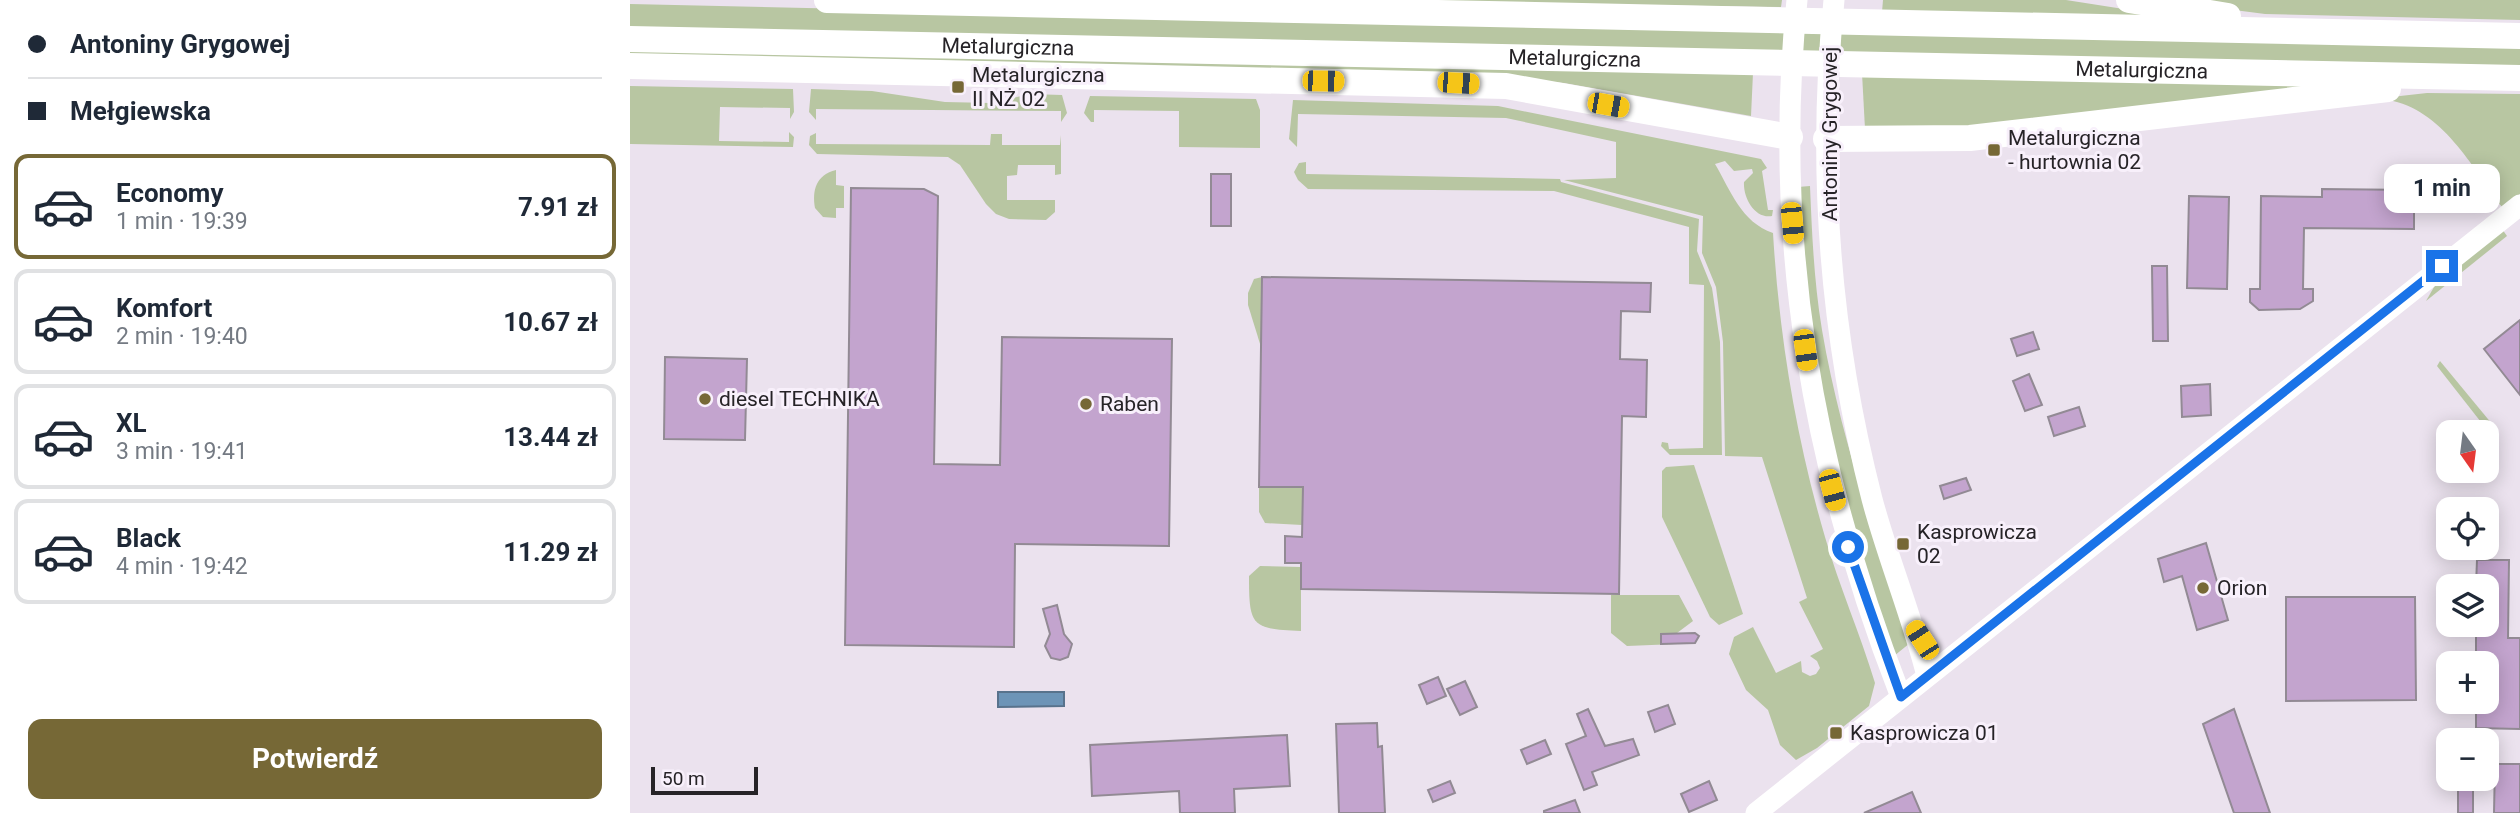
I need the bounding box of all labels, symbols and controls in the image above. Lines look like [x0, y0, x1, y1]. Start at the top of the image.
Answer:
text: Antoniny Grygowej [70, 29, 290, 59]
street label: Metalurgiczna [941, 33, 1075, 60]
street label: Metalurgiczna [1508, 45, 1641, 72]
street label: Antoniny Grygowej [1818, 47, 1842, 221]
street label: Metalurgiczna [2075, 57, 2208, 84]
place label: Metalurgiczna II NŻ 02 [972, 63, 1105, 111]
car [1302, 70, 1345, 92]
car [1437, 71, 1480, 95]
marker: Metalurgiczna II NŻ 02 [950, 79, 966, 95]
car [1586, 91, 1631, 119]
text: Mełgiewska [70, 96, 211, 126]
place label: Metalurgiczna - hurtownia 02 [2008, 126, 2141, 174]
marker: Metalurgiczna - hurtownia 02 [1986, 142, 2002, 158]
callout: 1 min [2384, 164, 2500, 214]
icon: car [32, 175, 95, 238]
text: 1 min [2413, 175, 2471, 202]
text: Economy [116, 178, 223, 208]
text: 7.91 zł [518, 192, 598, 222]
car [1780, 201, 1805, 245]
text: 1 min · 19:39 [116, 208, 248, 235]
route end [2426, 250, 2458, 282]
icon: car [32, 290, 95, 353]
text: Komfort [116, 293, 212, 323]
text: 10.67 zł [503, 307, 598, 337]
text: 2 min · 19:40 [116, 323, 248, 350]
car [1792, 328, 1819, 372]
place label: diesel TECHNIKA [719, 387, 880, 411]
marker: diesel TECHNIKA [697, 391, 713, 407]
place label: Raben [1100, 392, 1159, 416]
marker: Raben [1078, 396, 1094, 412]
icon: car [32, 405, 95, 468]
text: XL [116, 408, 147, 438]
north arrow [2436, 420, 2499, 483]
map controls [2436, 420, 2499, 791]
text: 13.44 zł [503, 422, 598, 452]
text: 3 min · 19:41 [116, 438, 248, 465]
car [1817, 467, 1848, 513]
button: locate [2436, 497, 2499, 560]
icon: car [32, 520, 95, 583]
place label: Kasprowicza 02 [1917, 520, 2037, 568]
text: Black [116, 523, 181, 553]
route start [1832, 531, 1864, 563]
marker: Kasprowicza 02 [1895, 536, 1911, 552]
text: 11.29 zł [503, 537, 598, 567]
text: 4 min · 19:42 [116, 553, 248, 580]
button: layers [2436, 574, 2499, 637]
place label: Orion [2217, 576, 2267, 600]
marker: Orion [2195, 580, 2211, 596]
car [1902, 617, 1943, 663]
button: + [2436, 651, 2499, 714]
button: Potwierdź [28, 719, 602, 799]
place label: Kasprowicza 01 [1850, 721, 1999, 745]
marker: Kasprowicza 01 [1828, 725, 1844, 741]
button: − [2436, 728, 2499, 791]
scale bar [651, 764, 758, 796]
text: 50 m [662, 767, 705, 790]

